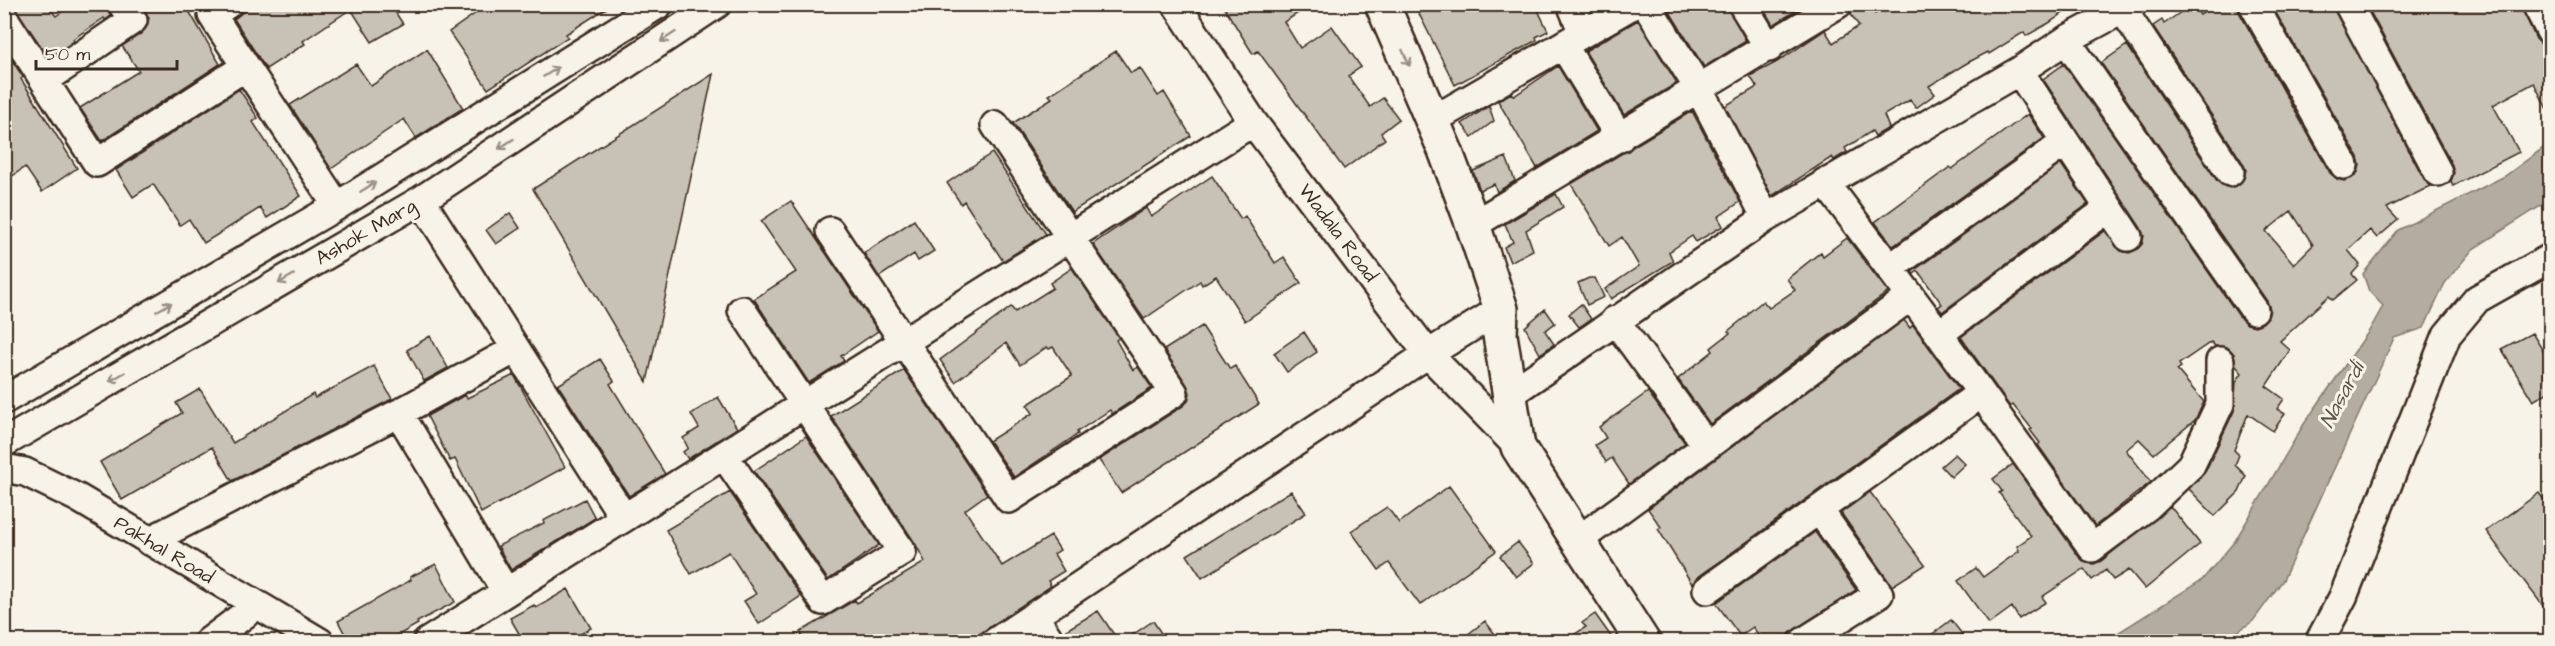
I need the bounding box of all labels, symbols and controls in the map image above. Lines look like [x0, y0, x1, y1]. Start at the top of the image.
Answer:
one-way arrow [661, 31, 677, 43]
scale bar [36, 33, 177, 71]
text: 50 m [45, 42, 90, 67]
one-way arrow [1401, 49, 1412, 67]
one-way arrow [542, 66, 559, 78]
one-way arrow [498, 138, 514, 150]
street label: Wadala Road [1292, 178, 1384, 288]
one-way arrow [359, 180, 376, 192]
street label: Ashok Marg [310, 192, 422, 273]
one-way arrow [278, 273, 295, 285]
one-way arrow [155, 301, 172, 313]
water label: Nasardi [2313, 355, 2373, 433]
one-way arrow [109, 371, 126, 383]
street label: Pakhal Road [109, 509, 219, 591]

